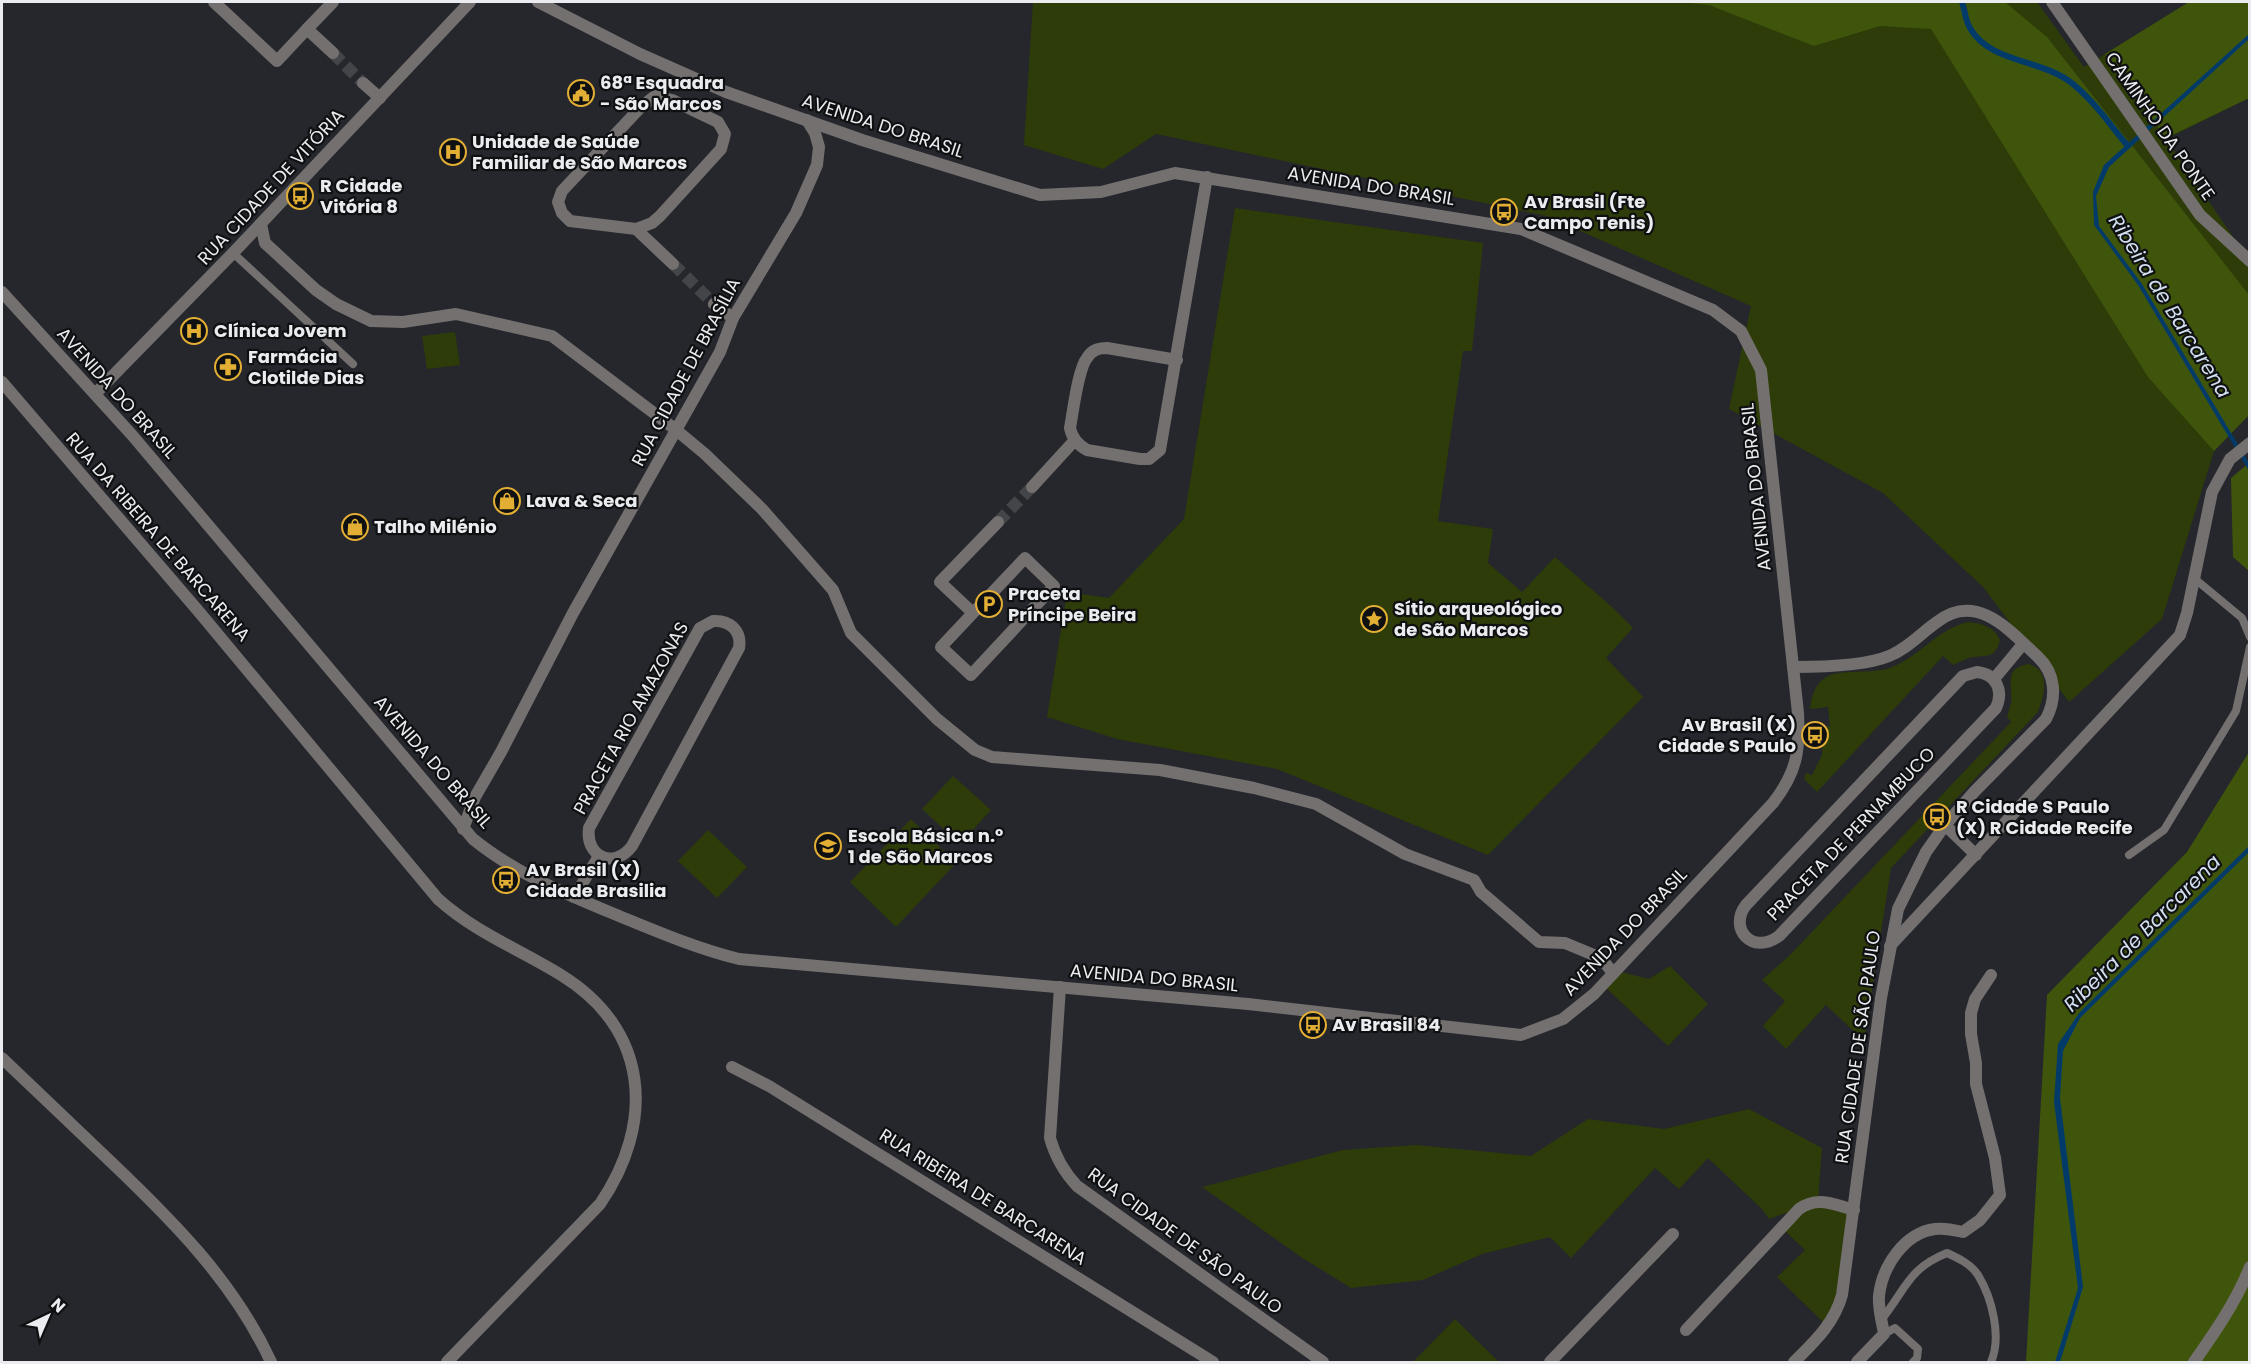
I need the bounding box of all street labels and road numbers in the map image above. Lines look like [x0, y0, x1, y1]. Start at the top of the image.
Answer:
street label: CAMINHO DA PONTE [2100, 47, 2221, 205]
street label: AVENIDA DO BRASIL [799, 88, 968, 164]
street label: RUA CIDADE DE VITÓRIA [192, 103, 350, 270]
street label: AVENIDA DO BRASIL [1286, 160, 1457, 211]
street label: RUA CIDADE DE BRASÍLIA [625, 273, 746, 470]
street label: AVENIDA DO BRASIL [52, 322, 183, 464]
street label: AVENIDA DO BRASIL [1734, 402, 1777, 572]
street label: RUA DA RIBEIRA DE BARCARENA [61, 427, 256, 647]
street label: PRACETA RIO AMAZONAS [567, 617, 694, 819]
street label: AVENIDA DO BRASIL [369, 690, 498, 834]
street label: PRACETA DE PERNAMBUCO [1761, 741, 1940, 926]
street label: AVENIDA DO BRASIL [1557, 862, 1692, 1001]
street label: RUA CIDADE DE SÃO PAULO [1829, 929, 1886, 1165]
street label: AVENIDA DO BRASIL [1069, 958, 1239, 997]
street label: RUA RIBEIRA DE BARCARENA [875, 1122, 1092, 1271]
street label: RUA CIDADE DE SÃO PAULO [1083, 1161, 1288, 1320]

